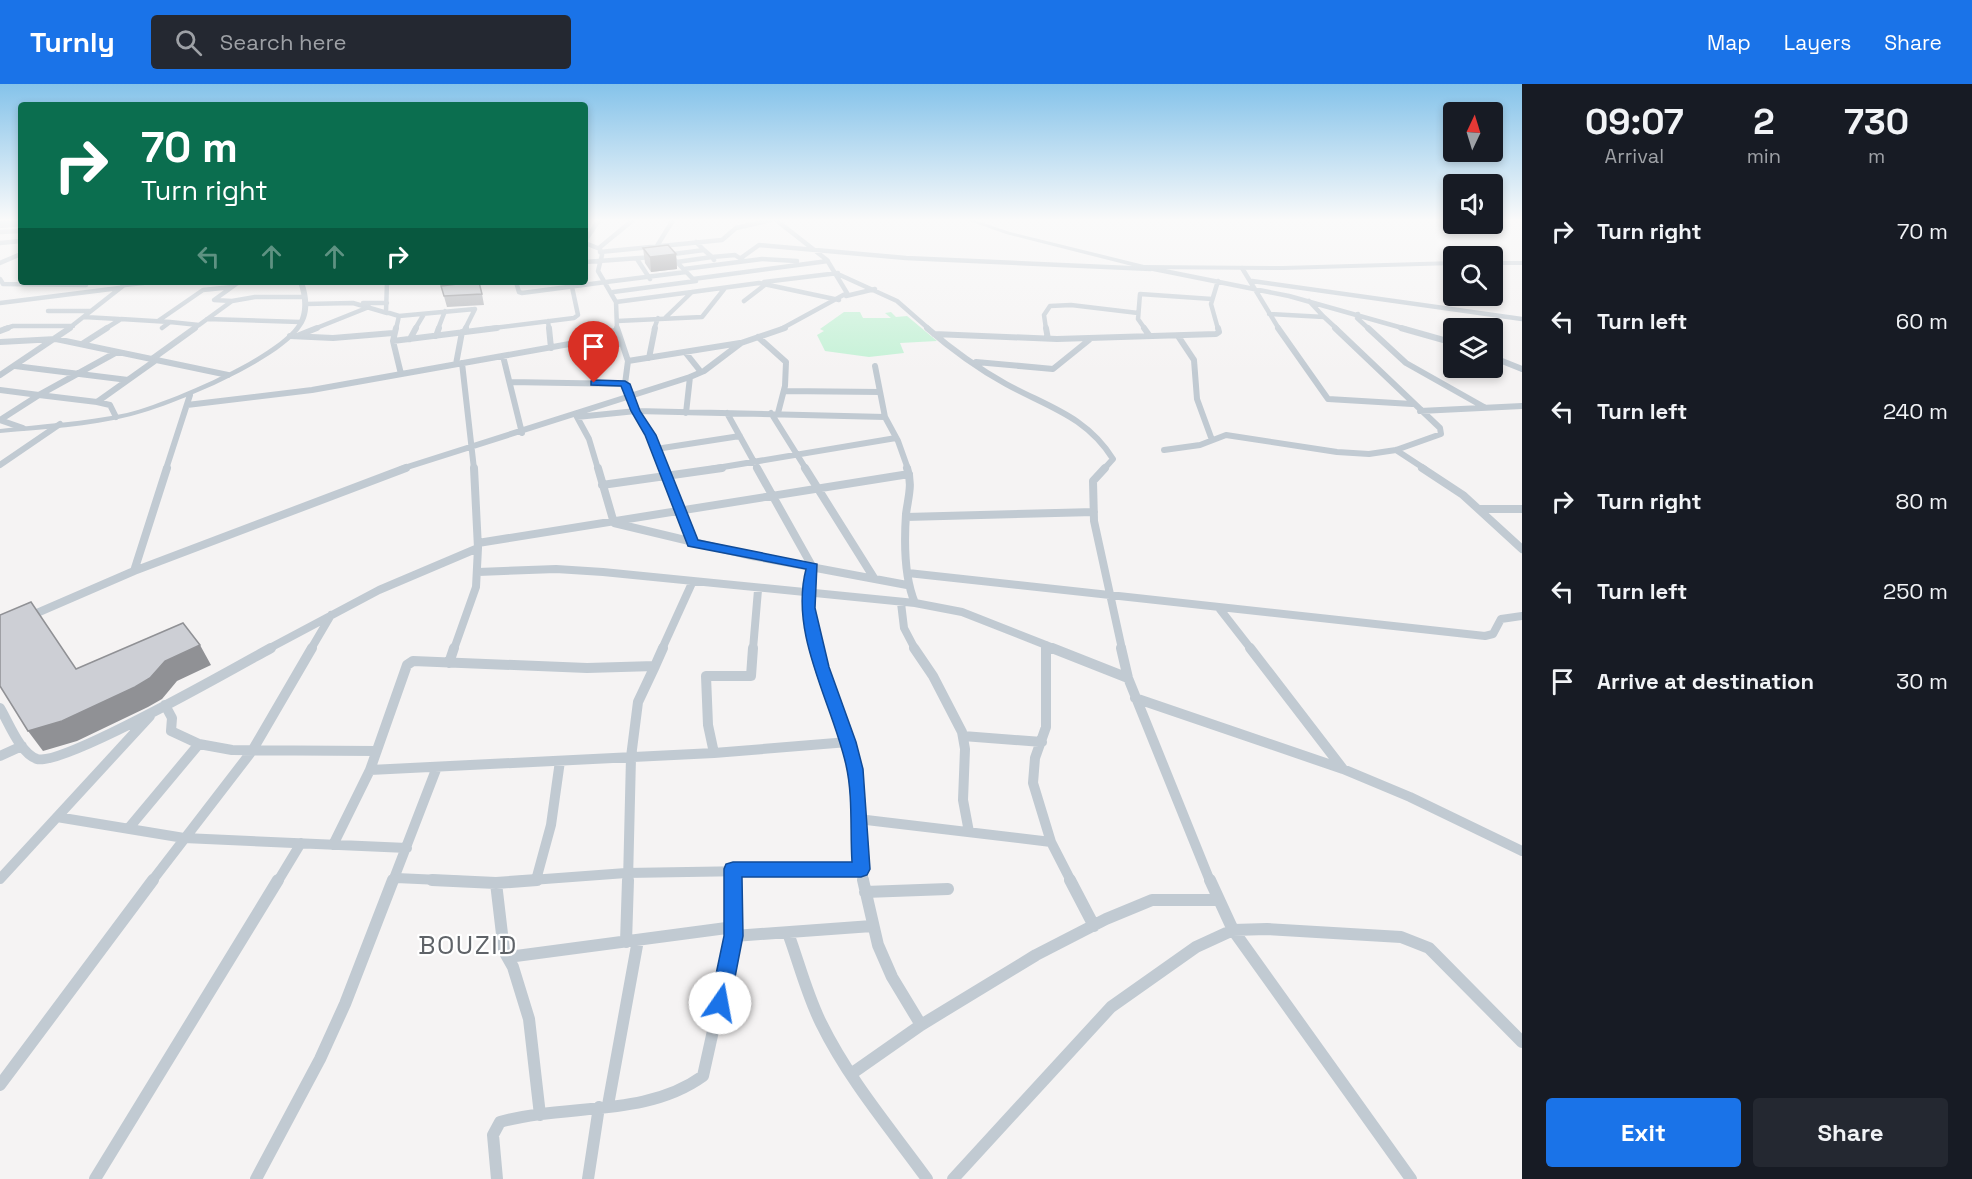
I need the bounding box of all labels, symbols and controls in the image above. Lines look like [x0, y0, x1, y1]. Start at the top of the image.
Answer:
search box [151, 15, 571, 69]
text: Turnly [30, 24, 115, 60]
icon: search [172, 26, 205, 59]
text: Search here [220, 28, 347, 56]
text: Map [1707, 29, 1751, 56]
text: Layers [1784, 29, 1851, 56]
text: Share [1884, 29, 1942, 56]
text: 09:07 [1585, 99, 1684, 145]
text: 2 [1753, 99, 1775, 145]
text: 730 [1844, 99, 1909, 145]
north arrow [1443, 102, 1503, 162]
map controls [1443, 102, 1503, 378]
text: 70 m [141, 121, 238, 174]
icon: right [42, 126, 120, 204]
text: Arrival [1605, 143, 1664, 169]
text: min [1747, 143, 1781, 169]
text: m [1868, 143, 1885, 169]
text: Turn right [141, 173, 268, 208]
button: sound [1443, 174, 1503, 234]
icon: right [1546, 215, 1579, 248]
text: Turn right [1597, 217, 1702, 245]
text: 70 m [1897, 217, 1948, 245]
icon: left [192, 240, 225, 273]
icon: ahead [255, 240, 288, 273]
icon: ahead [318, 240, 351, 273]
icon: right [381, 240, 414, 273]
button: search [1443, 246, 1503, 306]
icon: left [1546, 305, 1579, 338]
text: Turn left [1597, 307, 1687, 335]
text: 60 m [1896, 307, 1948, 335]
button: layers [1443, 318, 1503, 378]
pin [568, 321, 619, 383]
icon: arrive [577, 330, 610, 363]
icon: left [1546, 395, 1579, 428]
text: Turn left [1597, 397, 1687, 425]
text: 240 m [1883, 397, 1948, 425]
icon: right [1546, 485, 1579, 518]
text: Turn right [1597, 487, 1702, 515]
text: 80 m [1896, 487, 1948, 515]
icon: left [1546, 575, 1579, 608]
text: Turn left [1597, 577, 1687, 605]
text: 250 m [1883, 577, 1948, 605]
icon: arrive [1546, 665, 1579, 698]
text: Arrive at destination [1597, 667, 1814, 695]
text: 30 m [1896, 667, 1948, 695]
district label: BOUZID [418, 928, 518, 962]
position arrow [688, 971, 752, 1035]
button: Exit [1546, 1098, 1741, 1167]
button: Share [1753, 1098, 1948, 1167]

